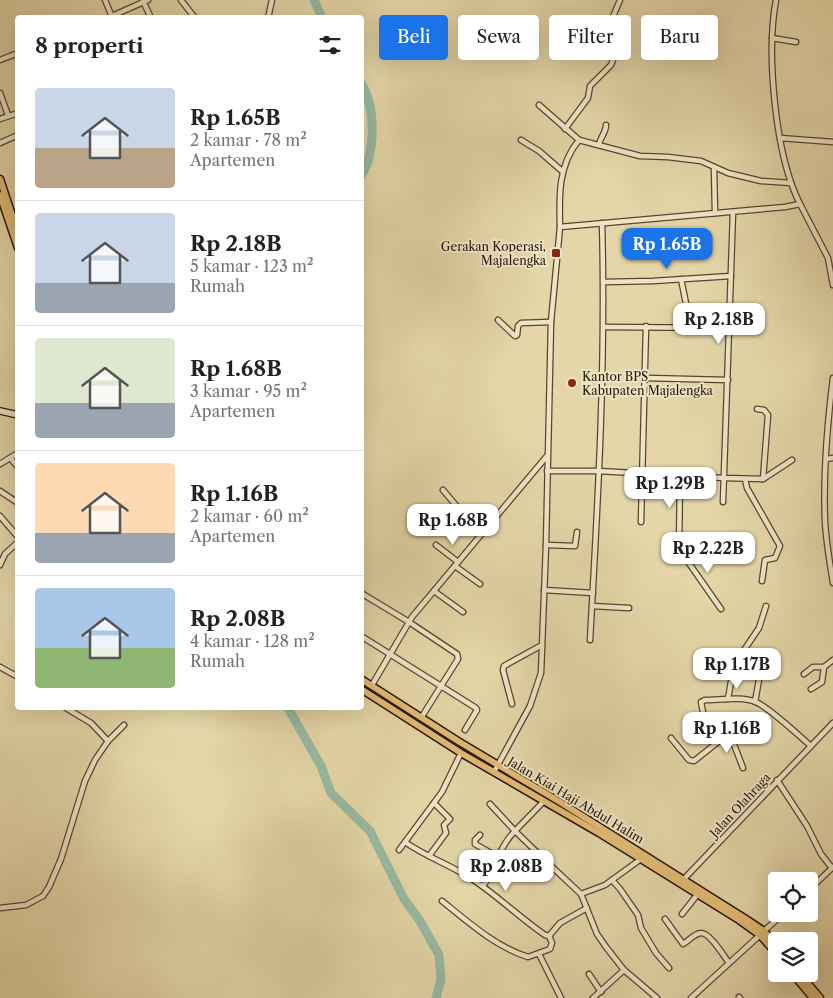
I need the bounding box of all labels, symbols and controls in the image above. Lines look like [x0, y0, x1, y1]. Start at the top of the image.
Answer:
chip: Beli [379, 15, 448, 60]
chip: Sewa [458, 15, 539, 60]
chip: Filter [549, 15, 631, 60]
chip: Baru [641, 15, 718, 60]
icon: filters [316, 31, 344, 59]
text: 8 properti [35, 33, 143, 58]
text: Rp 1.65B [190, 105, 281, 130]
icon: home [75, 108, 135, 168]
text: 2 kamar · 78 m² [190, 130, 307, 150]
text: Apartemen [190, 150, 275, 170]
pin: Rp 1.65B [615, 228, 719, 270]
text: Rp 2.18B [190, 231, 282, 256]
icon: home [75, 233, 135, 293]
text: Rp 1.65B [633, 234, 701, 254]
place label: Gerakan Koperasi, Majalengka [441, 239, 547, 268]
marker: Gerakan Koperasi, Majalengka [550, 247, 562, 259]
text: 5 kamar · 123 m² [190, 256, 314, 276]
text: Rumah [190, 276, 245, 296]
pin: Rp 2.18B [667, 302, 771, 345]
text: Rp 2.18B [684, 309, 754, 329]
text: Rp 1.68B [190, 356, 282, 381]
icon: home [75, 358, 135, 418]
place label: Kantor BPS Kabupaten Majalengka [582, 369, 714, 398]
marker: Kantor BPS Kabupaten Majalengka [566, 377, 578, 389]
text: 3 kamar · 95 m² [190, 381, 307, 401]
text: Apartemen [190, 401, 275, 421]
pin: Rp 1.29B [618, 466, 722, 509]
text: Rp 1.29B [635, 473, 705, 493]
text: Rp 1.16B [190, 481, 278, 506]
icon: home [75, 483, 135, 543]
pin: Rp 1.68B [401, 504, 505, 546]
text: 2 kamar · 60 m² [190, 506, 309, 526]
text: Rp 1.68B [418, 510, 488, 530]
text: Apartemen [190, 526, 275, 546]
pin: Rp 2.22B [656, 532, 760, 574]
text: Rp 2.22B [672, 538, 744, 558]
text: Rp 2.08B [190, 606, 285, 631]
icon: home [75, 608, 135, 668]
text: 4 kamar · 128 m² [190, 631, 315, 651]
pin: Rp 1.17B [685, 648, 789, 690]
text: Rumah [190, 651, 245, 671]
text: Rp 1.17B [704, 654, 770, 674]
pin: Rp 1.16B [675, 712, 779, 754]
text: Rp 1.16B [693, 718, 761, 738]
street label: Jalan Kiai Haji Abdul Halim [504, 752, 647, 847]
street label: Jalan Olahraga [705, 769, 774, 842]
pin: Rp 2.08B [454, 850, 558, 892]
text: Rp 2.08B [470, 856, 542, 876]
map controls [768, 872, 818, 982]
button: locate [768, 872, 818, 922]
button: layers [768, 932, 818, 982]

